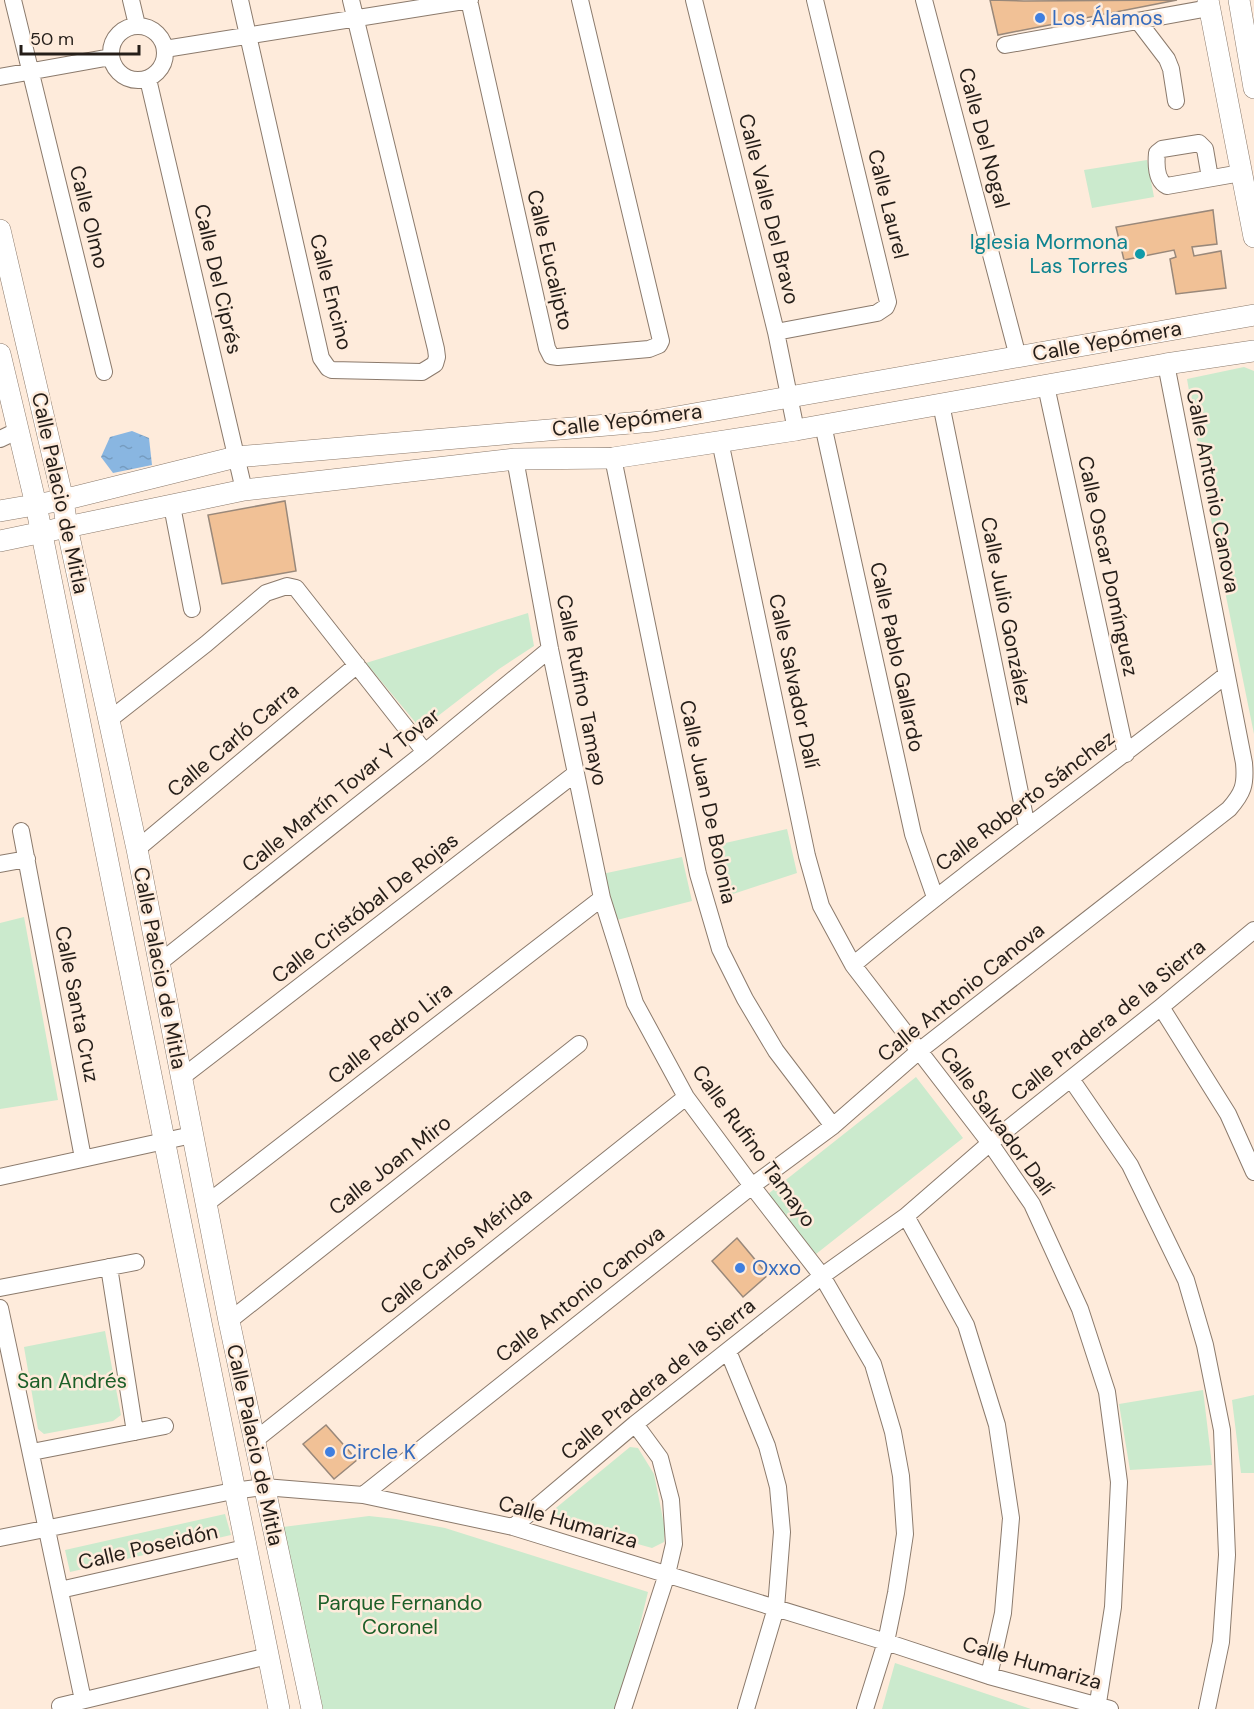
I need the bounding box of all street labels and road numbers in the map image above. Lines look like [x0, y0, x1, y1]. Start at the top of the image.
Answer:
street label: Calle Del Nogal [952, 65, 1016, 211]
street label: Calle Valle Del Bravo [732, 111, 806, 307]
street label: Calle Laurel [861, 146, 915, 262]
street label: Calle Olmo [63, 162, 115, 272]
street label: Calle Eucalipto [520, 187, 580, 333]
street label: Calle Del Ciprés [187, 201, 249, 357]
street label: Calle Encino [303, 231, 359, 353]
street label: Calle Yepómera [1030, 314, 1184, 368]
street label: Calle Antonio Canova [1179, 387, 1247, 595]
street label: Calle Palacio de Mitla [25, 390, 95, 596]
street label: Calle Yepómera [550, 397, 704, 443]
street label: Calle Oscar Domínguez [1071, 453, 1145, 679]
street label: Calle Julio González [974, 514, 1038, 708]
street label: Calle Pablo Gallardo [863, 559, 931, 755]
street label: Calle Salvador Dalí [762, 591, 826, 771]
street label: Calle Rufino Tamayo [550, 592, 614, 788]
street label: Calle Carló Carra [161, 677, 305, 803]
street label: Calle Juan De Bolonia [673, 697, 743, 907]
street label: Calle Martín Tovar Y Tovar [236, 701, 446, 879]
street label: Calle Roberto Sánchez [930, 724, 1120, 878]
street label: Calle Cristóbal De Rojas [266, 826, 464, 990]
street label: Calle Palacio de Mitla [127, 865, 193, 1071]
street label: Calle Antonio Canova [872, 916, 1050, 1068]
street label: Calle Santa Cruz [48, 923, 106, 1085]
street label: Calle Pradera de la Sierra [1005, 933, 1211, 1107]
street label: Calle Pedro Lira [322, 976, 458, 1090]
street label: Calle Salvador Dalí [933, 1041, 1061, 1201]
street label: Calle Rufino Tamayo [686, 1059, 822, 1233]
street label: Calle Joan Miro [323, 1108, 457, 1222]
street label: Calle Carlos Mérida [374, 1181, 538, 1321]
street label: Calle Antonio Canova [490, 1219, 670, 1369]
street label: Calle Pradera de la Sierra [555, 1292, 761, 1466]
street label: Calle Palacio de Mitla [220, 1342, 290, 1548]
street label: Calle Humariza [495, 1489, 641, 1555]
street label: Calle Poseidón [75, 1517, 221, 1577]
street label: Calle Humariza [959, 1630, 1105, 1696]

